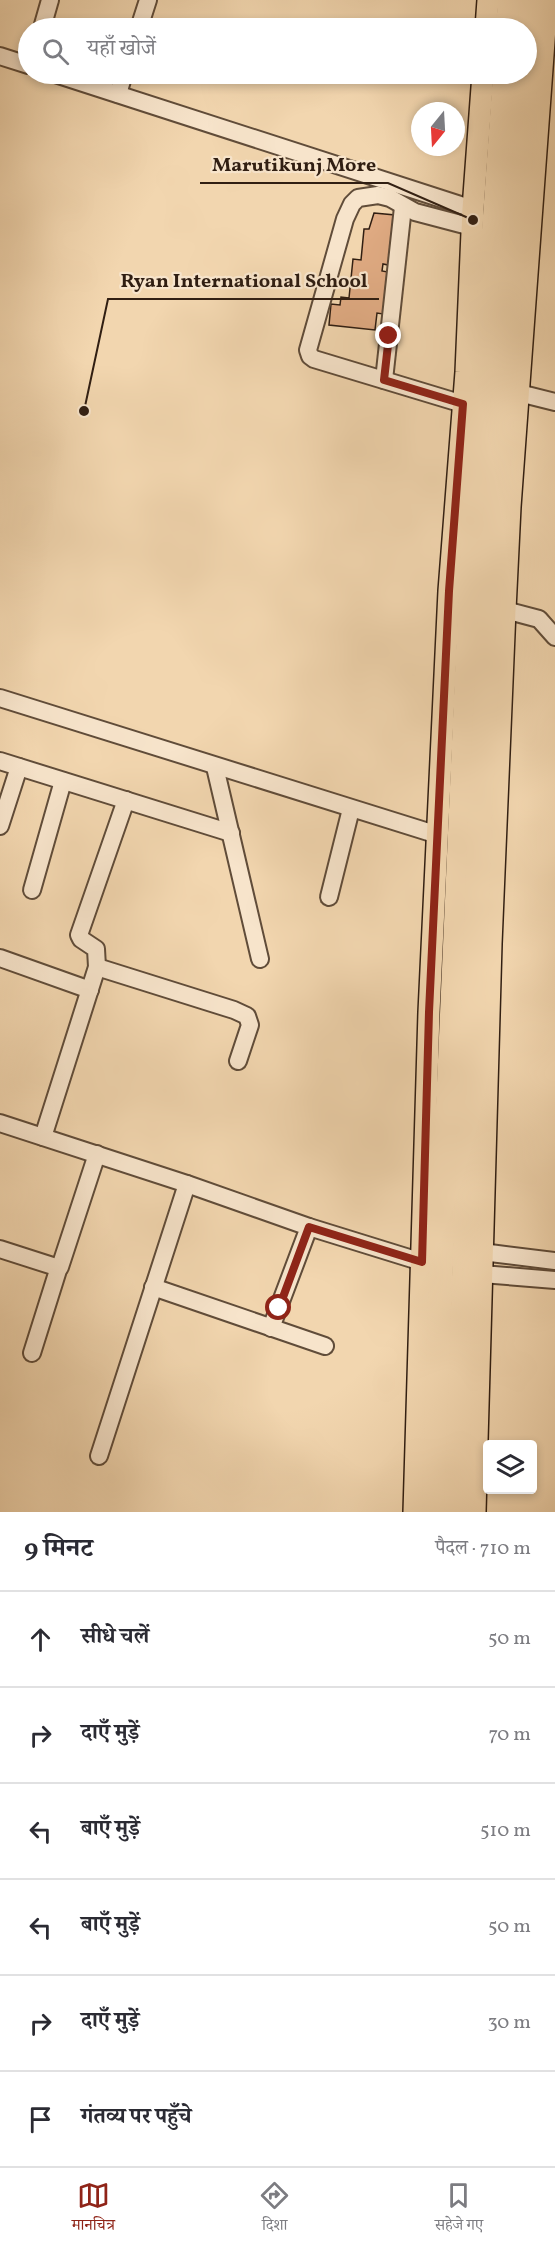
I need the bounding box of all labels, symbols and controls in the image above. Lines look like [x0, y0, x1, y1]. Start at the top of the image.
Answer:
search box [18, 18, 537, 84]
text: यहाँ खोजें [87, 34, 156, 65]
icon: search [39, 35, 72, 68]
north arrow [411, 102, 465, 156]
callout: Marutikunj More [200, 145, 388, 183]
text: Marutikunj More [212, 152, 376, 180]
callout: Ryan International School [108, 261, 379, 299]
text: Ryan International School [120, 268, 368, 296]
route end [375, 322, 401, 348]
route start [265, 1294, 291, 1320]
map controls [483, 1440, 537, 1494]
button: layers [483, 1440, 537, 1494]
text: 9 मिनट [24, 1531, 93, 1567]
text: पैदल · 710 m [435, 1535, 531, 1563]
text: सीधे चलें [81, 1622, 149, 1653]
icon: ahead [24, 1623, 57, 1656]
text: 50 m [488, 1625, 531, 1653]
text: दाएँ मुड़ें [81, 1718, 139, 1749]
icon: right [24, 1719, 57, 1752]
text: 70 m [488, 1721, 531, 1749]
text: बाएँ मुड़ें [81, 1814, 140, 1845]
icon: left [24, 1815, 57, 1848]
text: 510 m [480, 1817, 531, 1845]
text: बाएँ मुड़ें [81, 1910, 140, 1941]
icon: left [24, 1911, 57, 1944]
text: 50 m [488, 1913, 531, 1941]
text: दाएँ मुड़ें [81, 2006, 139, 2037]
icon: right [24, 2007, 57, 2040]
text: 30 m [487, 2009, 531, 2037]
text: गंतव्य पर पहुँचे [81, 2102, 192, 2133]
icon: arrive [24, 2103, 57, 2136]
tab: मानचित्र [72, 2179, 115, 2240]
tab: दिशा [258, 2179, 291, 2240]
tab: सहेजे गए [435, 2179, 483, 2240]

